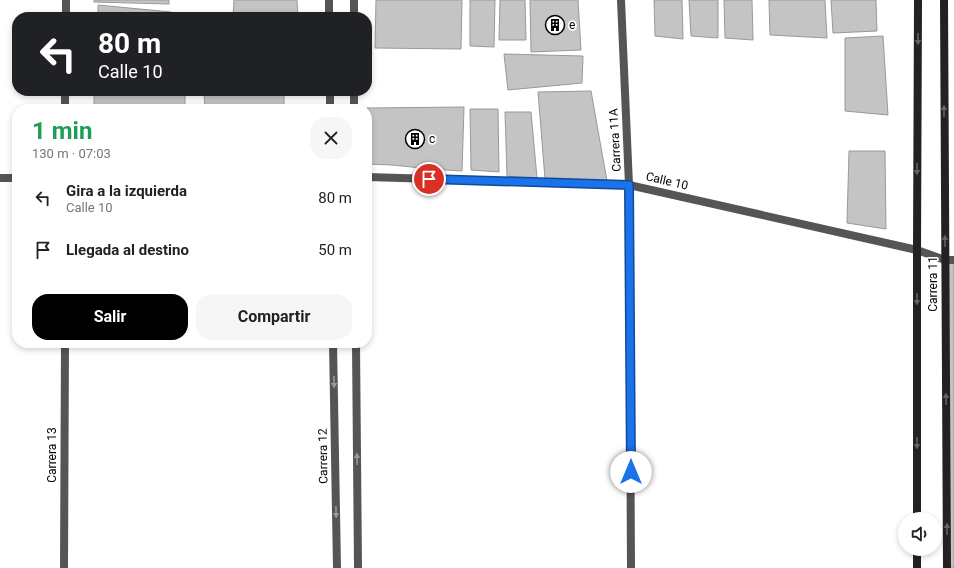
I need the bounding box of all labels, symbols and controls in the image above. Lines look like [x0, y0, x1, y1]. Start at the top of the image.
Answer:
building icon: e [544, 14, 566, 36]
place label: e [569, 18, 575, 32]
text: 80 m [98, 27, 161, 60]
icon: left [32, 28, 84, 80]
one-way arrow [915, 33, 921, 46]
text: Calle 10 [98, 61, 163, 82]
one-way arrow [941, 104, 947, 117]
street label: Carrera 11A [606, 108, 624, 172]
text: 1 min [32, 117, 92, 145]
button: close [310, 117, 352, 159]
building icon: c [404, 128, 426, 150]
place label: c [429, 132, 435, 146]
text: 130 m · 07:03 [32, 146, 111, 161]
pin [412, 162, 446, 196]
one-way arrow [914, 163, 920, 176]
icon: arrive [418, 168, 440, 190]
street label: Calle 10 [644, 169, 690, 193]
text: Gira a la izquierda [66, 182, 187, 200]
icon: left [32, 187, 54, 209]
text: 80 m [318, 189, 352, 207]
text: Calle 10 [66, 200, 113, 215]
one-way arrow [942, 234, 948, 247]
icon: arrive [32, 239, 54, 261]
text: Llegada al destino [66, 241, 189, 259]
text: 50 m [318, 241, 352, 259]
street label: Carrera 11 [926, 256, 940, 312]
one-way arrow [914, 293, 920, 306]
button: Salir [32, 294, 188, 340]
button: Compartir [196, 294, 352, 340]
one-way arrow [331, 376, 337, 389]
one-way arrow [943, 392, 949, 405]
street label: Carrera 13 [45, 427, 59, 483]
street label: Carrera 12 [316, 428, 330, 484]
one-way arrow [914, 437, 920, 450]
position arrow [610, 451, 652, 493]
one-way arrow [354, 452, 360, 465]
one-way arrow [333, 506, 339, 519]
map controls [898, 512, 942, 556]
button: sound [898, 512, 942, 556]
one-way arrow [944, 522, 950, 535]

